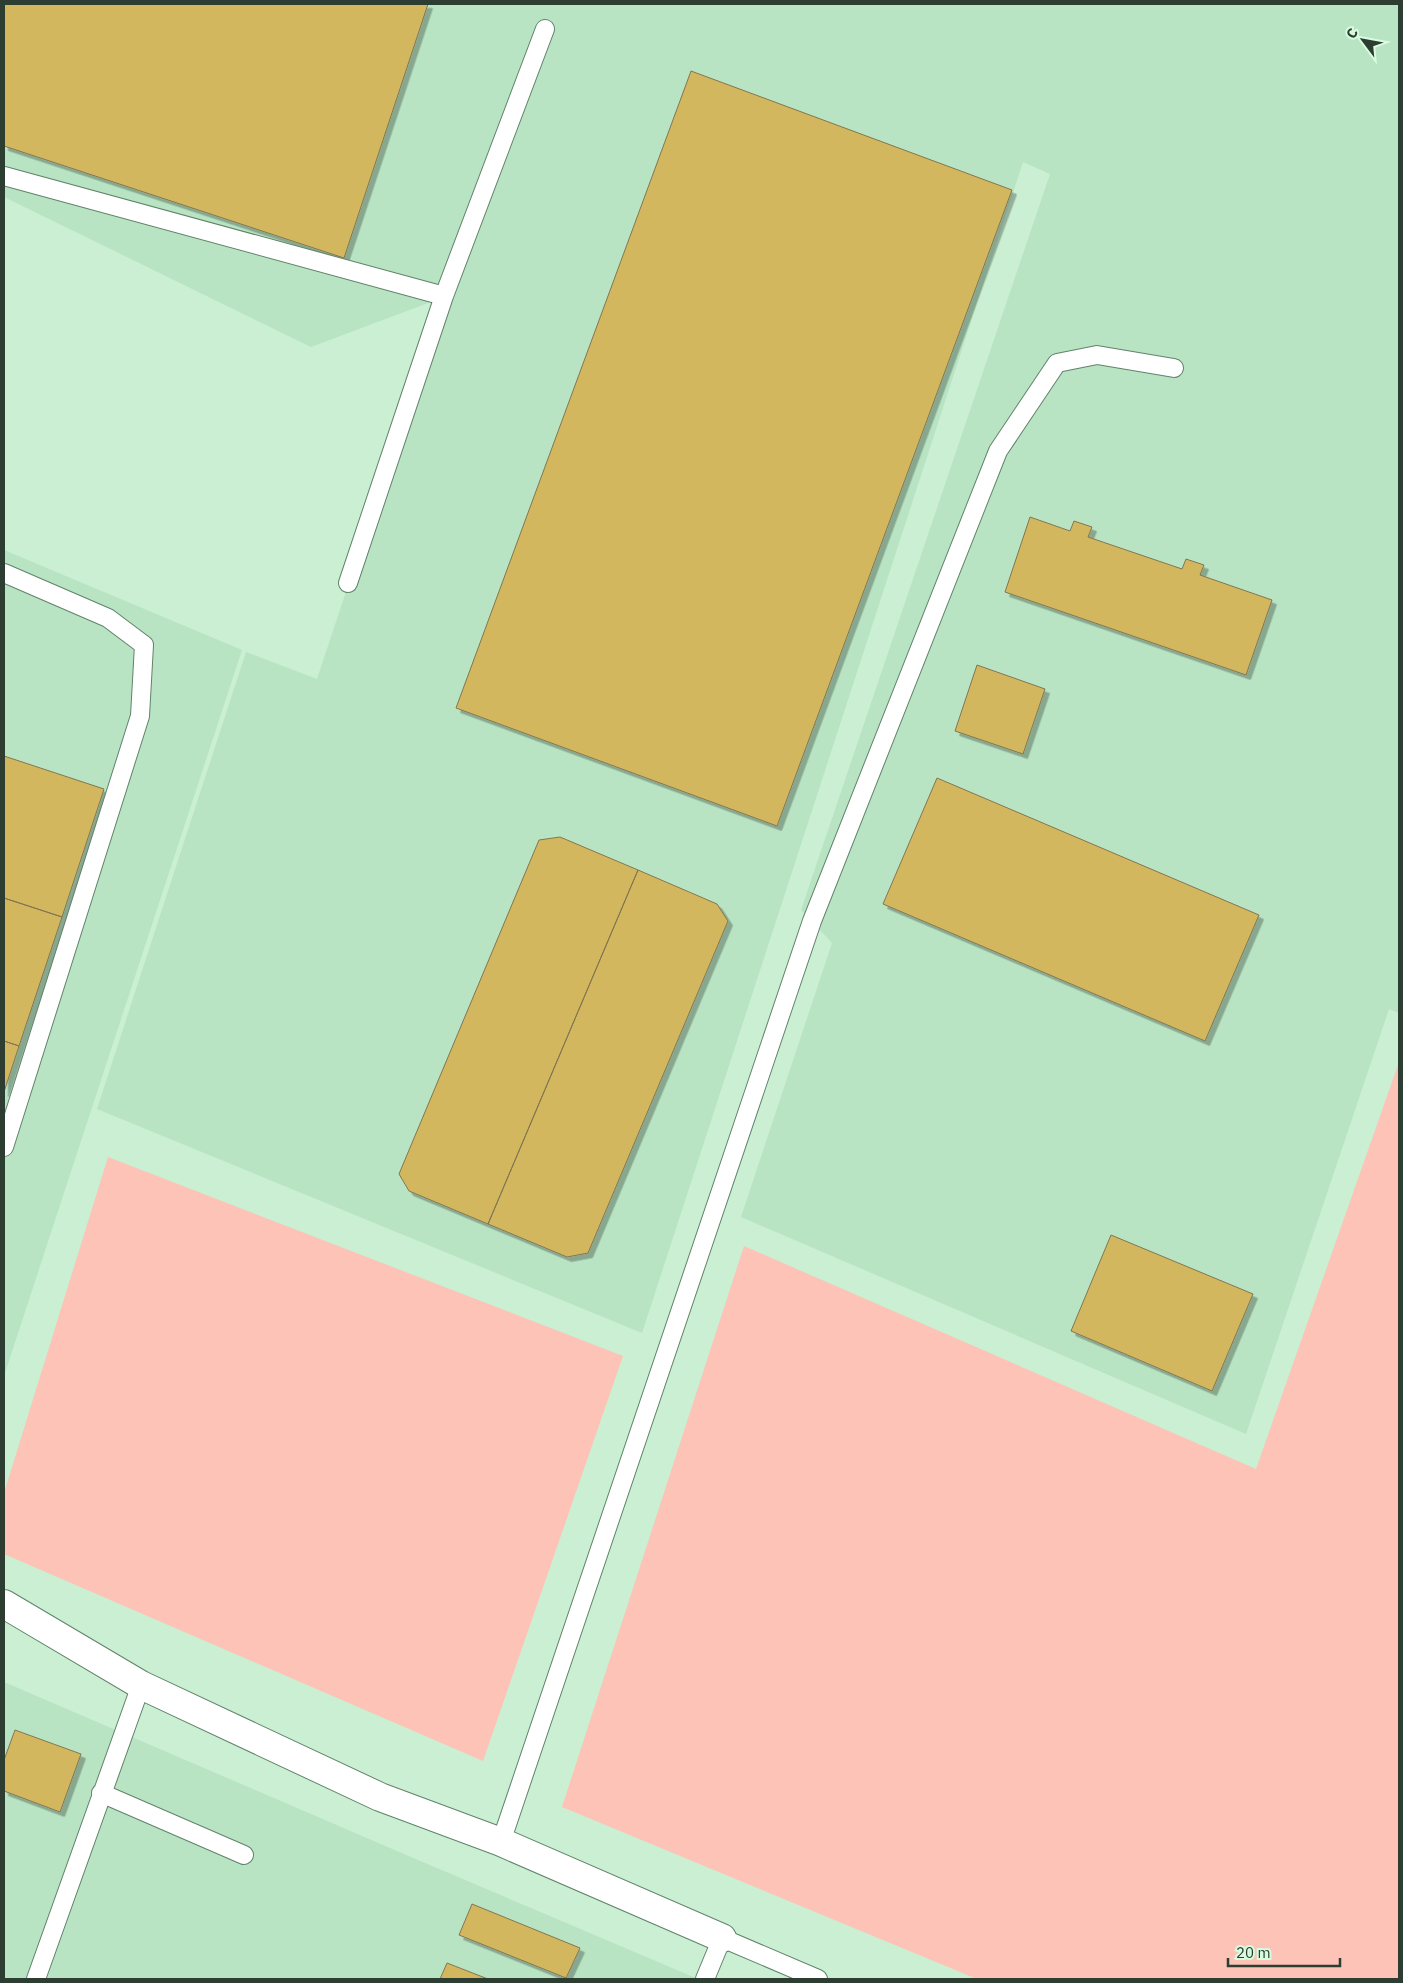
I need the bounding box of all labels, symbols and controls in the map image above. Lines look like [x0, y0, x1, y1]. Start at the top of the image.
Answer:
north arrow [1338, 15, 1388, 65]
text: С [1342, 24, 1362, 42]
scale bar [1228, 1936, 1340, 1968]
text: 20 m [1236, 1943, 1271, 1962]

